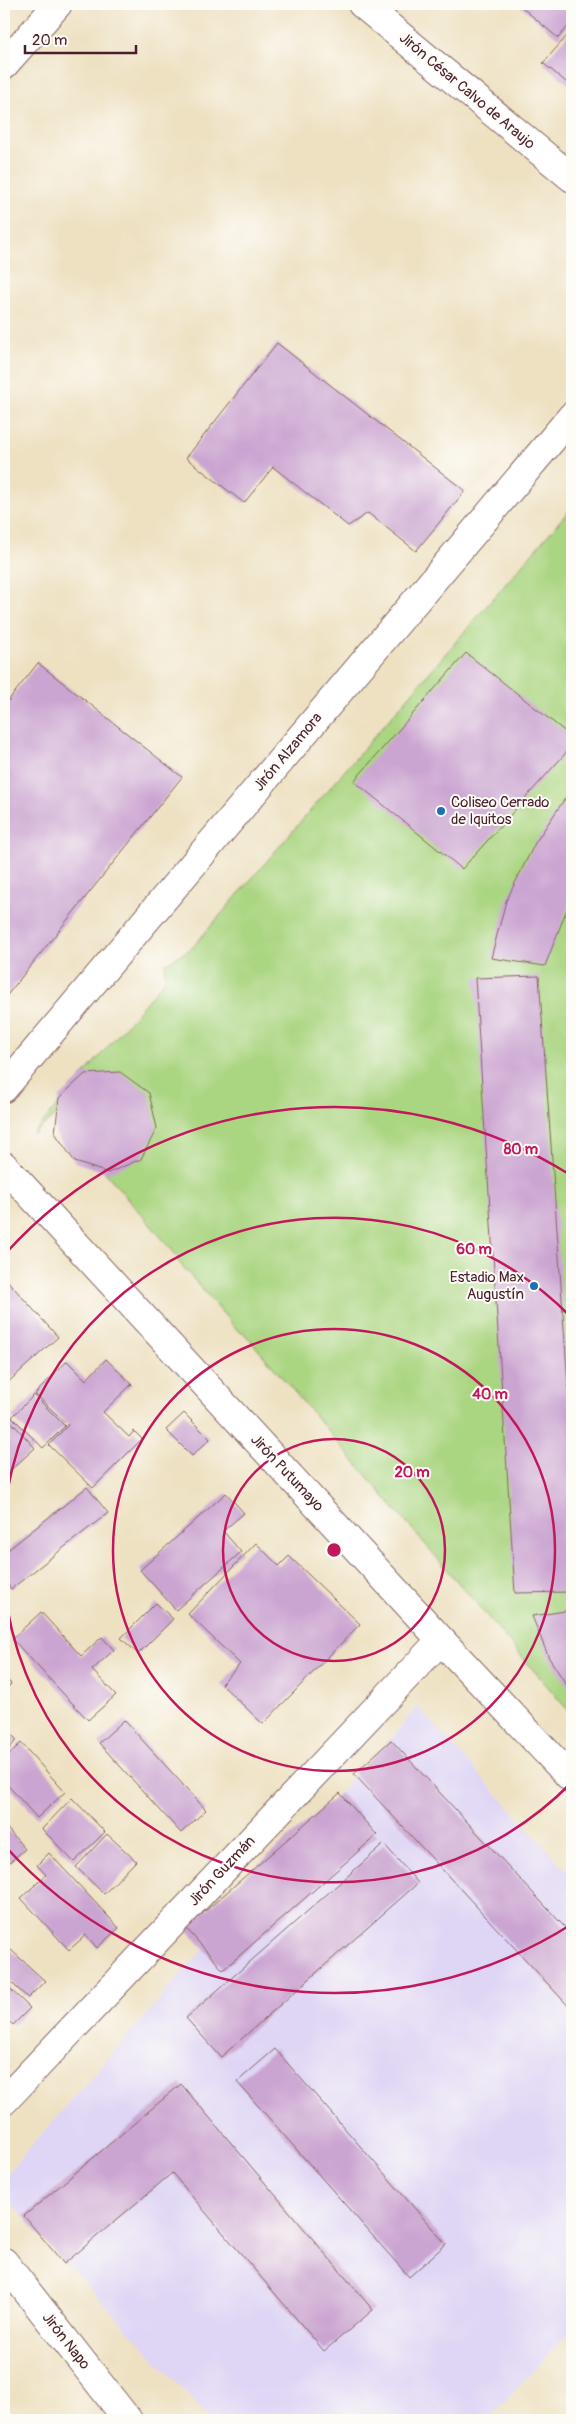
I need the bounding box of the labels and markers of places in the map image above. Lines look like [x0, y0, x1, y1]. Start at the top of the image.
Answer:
place label: Coliseo Cerrado de Iquitos [451, 793, 549, 829]
marker: Coliseo Cerrado de Iquitos [435, 805, 447, 817]
place label: Estadio Max Augustín [450, 1268, 524, 1304]
marker: Estadio Max Augustín [528, 1280, 540, 1292]
centre of rings [325, 1541, 343, 1559]

